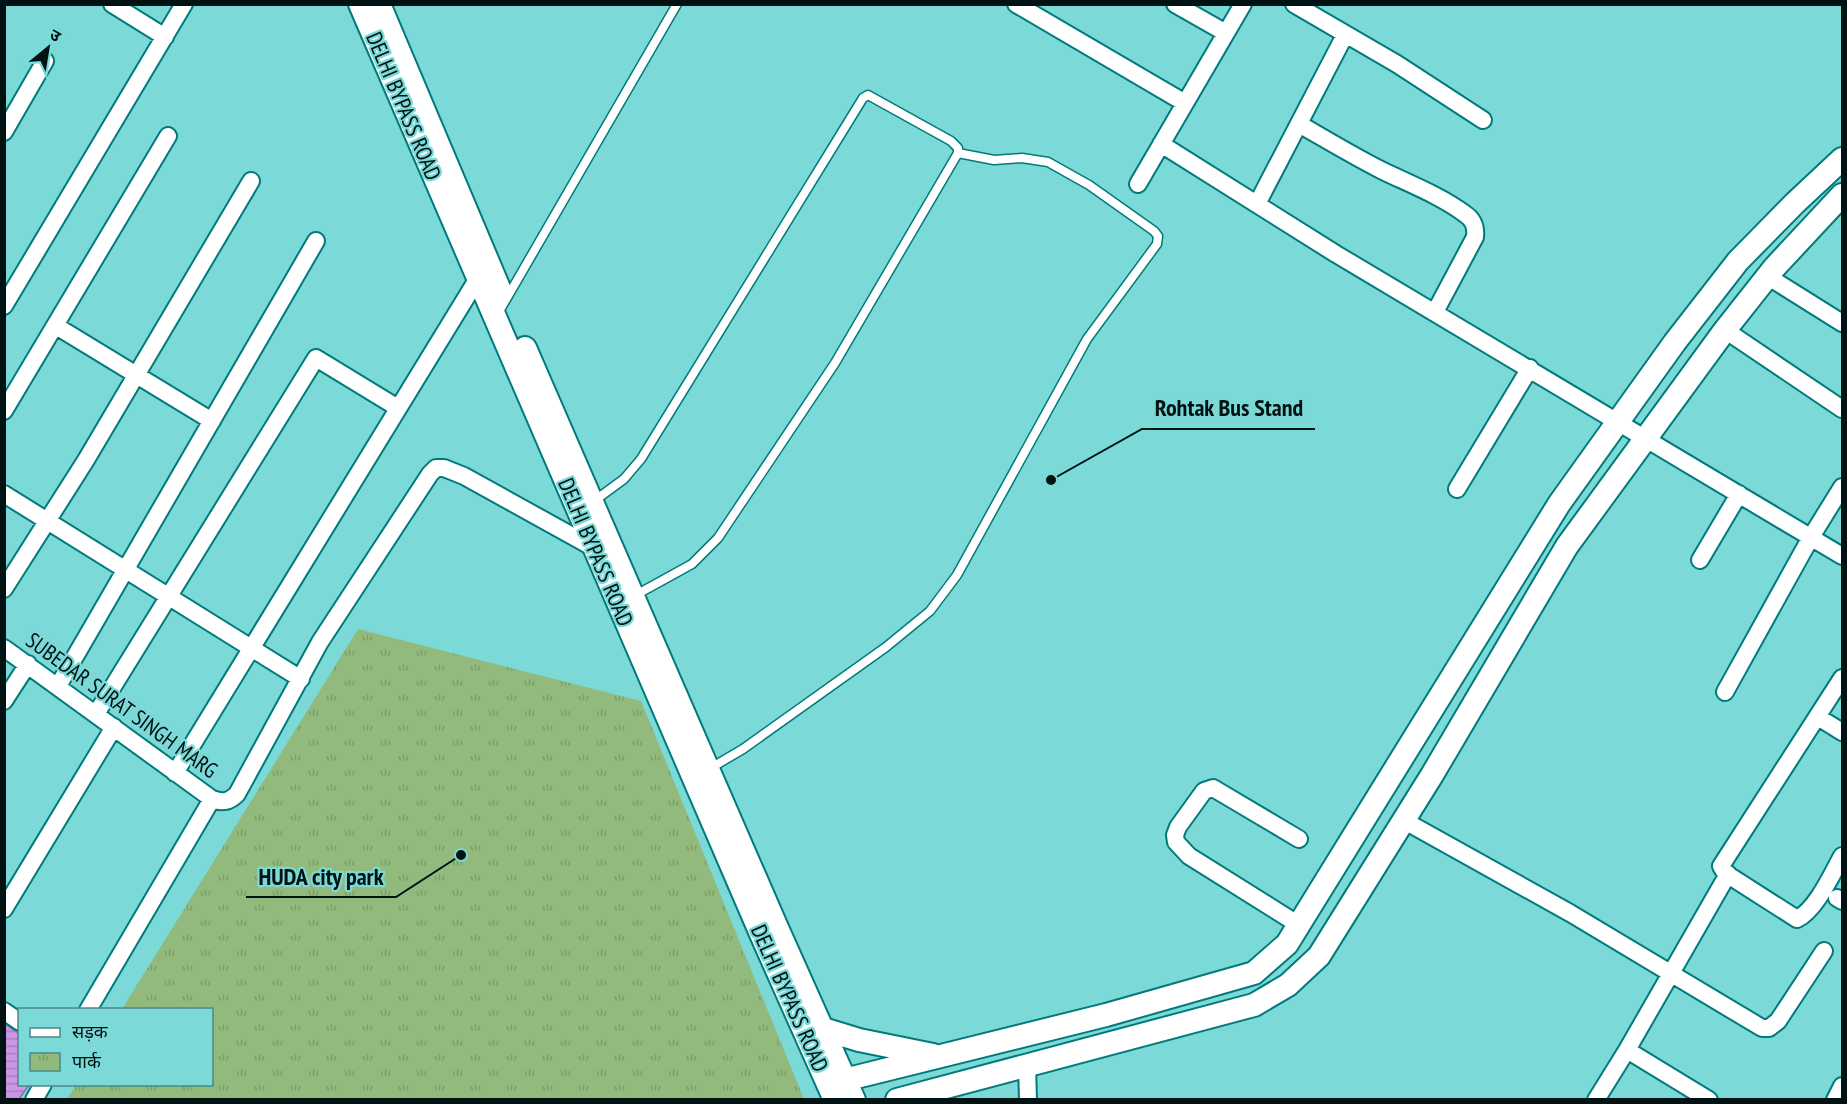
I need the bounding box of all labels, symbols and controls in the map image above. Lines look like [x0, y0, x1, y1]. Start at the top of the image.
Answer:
north arrow [18, 18, 78, 78]
text: उ [46, 24, 65, 46]
street label: DELHI BYPASS ROAD [360, 28, 448, 184]
callout: Rohtak Bus Stand [1142, 387, 1315, 429]
text: Rohtak Bus Stand [1155, 392, 1303, 423]
street label: DELHI BYPASS ROAD [552, 474, 640, 630]
street label: SUBEDAR SURAT SINGH MARG [21, 626, 223, 784]
callout: HUDA city park [246, 855, 396, 897]
text: HUDA city park [258, 861, 384, 892]
street label: DELHI BYPASS ROAD [745, 920, 835, 1076]
legend [18, 1008, 213, 1086]
text: सड़क [72, 1020, 109, 1043]
text: पार्क [72, 1050, 102, 1073]

